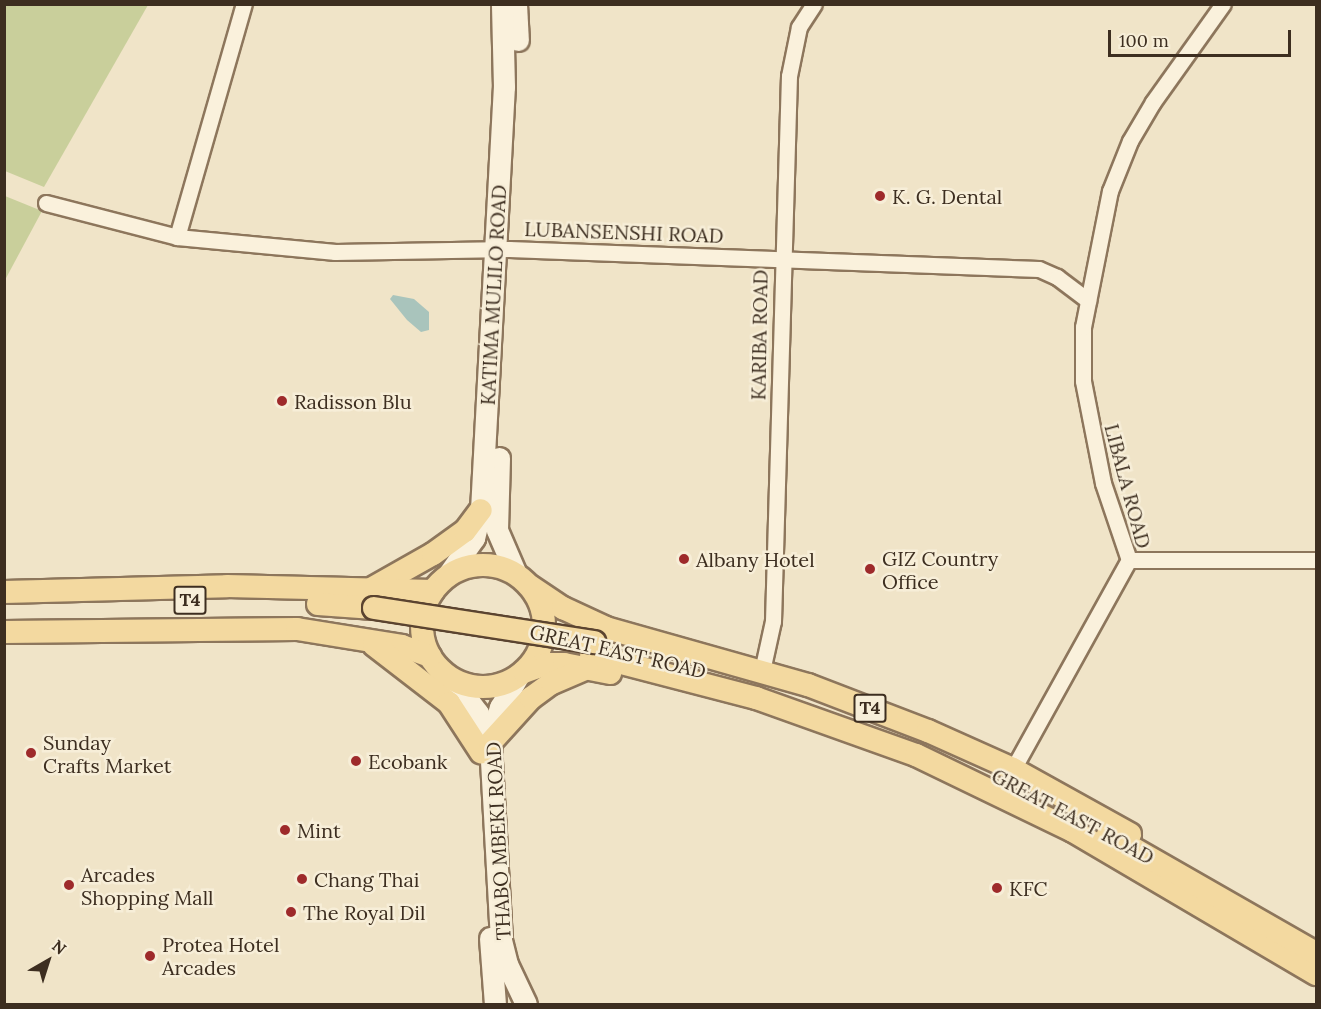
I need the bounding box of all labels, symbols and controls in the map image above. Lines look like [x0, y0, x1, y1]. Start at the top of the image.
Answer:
scale bar [1111, 18, 1294, 56]
text: 100 m [1119, 29, 1169, 52]
street label: KATIMA MULILO ROAD [475, 184, 511, 406]
place label: K. G. Dental [892, 184, 1002, 208]
marker: K. G. Dental [873, 189, 887, 203]
street label: LUBANSENSHI ROAD [524, 217, 724, 247]
street label: KARIBA ROAD [746, 269, 772, 401]
place label: Radisson Blu [294, 389, 412, 413]
marker: Radisson Blu [275, 394, 289, 408]
street label: LIBALA ROAD [1100, 421, 1156, 551]
place label: GIZ Country Office [882, 546, 998, 593]
place label: Albany Hotel [696, 547, 815, 571]
marker: Albany Hotel [677, 552, 691, 566]
marker: GIZ Country Office [863, 562, 877, 576]
road number: T4 [174, 585, 207, 615]
street label: GREAT EAST ROAD [527, 619, 709, 683]
road number: T4 [854, 693, 886, 723]
place label: Sunday Crafts Market [43, 730, 171, 777]
street label: THABO MBEKI ROAD [481, 741, 515, 941]
marker: Sunday Crafts Market [24, 746, 38, 760]
place label: Ecobank [368, 749, 448, 773]
marker: Ecobank [349, 754, 363, 768]
street label: GREAT EAST ROAD [988, 763, 1158, 869]
place label: Mint [297, 818, 341, 842]
marker: Mint [278, 823, 292, 837]
place label: Arcades Shopping Mall [81, 862, 214, 909]
place label: Chang Thai [314, 867, 419, 891]
marker: Chang Thai [295, 872, 309, 886]
place label: KFC [1009, 876, 1047, 900]
marker: Arcades Shopping Mall [62, 878, 76, 892]
marker: KFC [990, 881, 1004, 895]
place label: The Royal Dil [303, 900, 425, 924]
marker: The Royal Dil [284, 905, 298, 919]
north arrow [18, 931, 78, 991]
place label: Protea Hotel Arcades [162, 933, 279, 980]
text: N [48, 935, 70, 959]
marker: Protea Hotel Arcades [143, 949, 157, 963]

